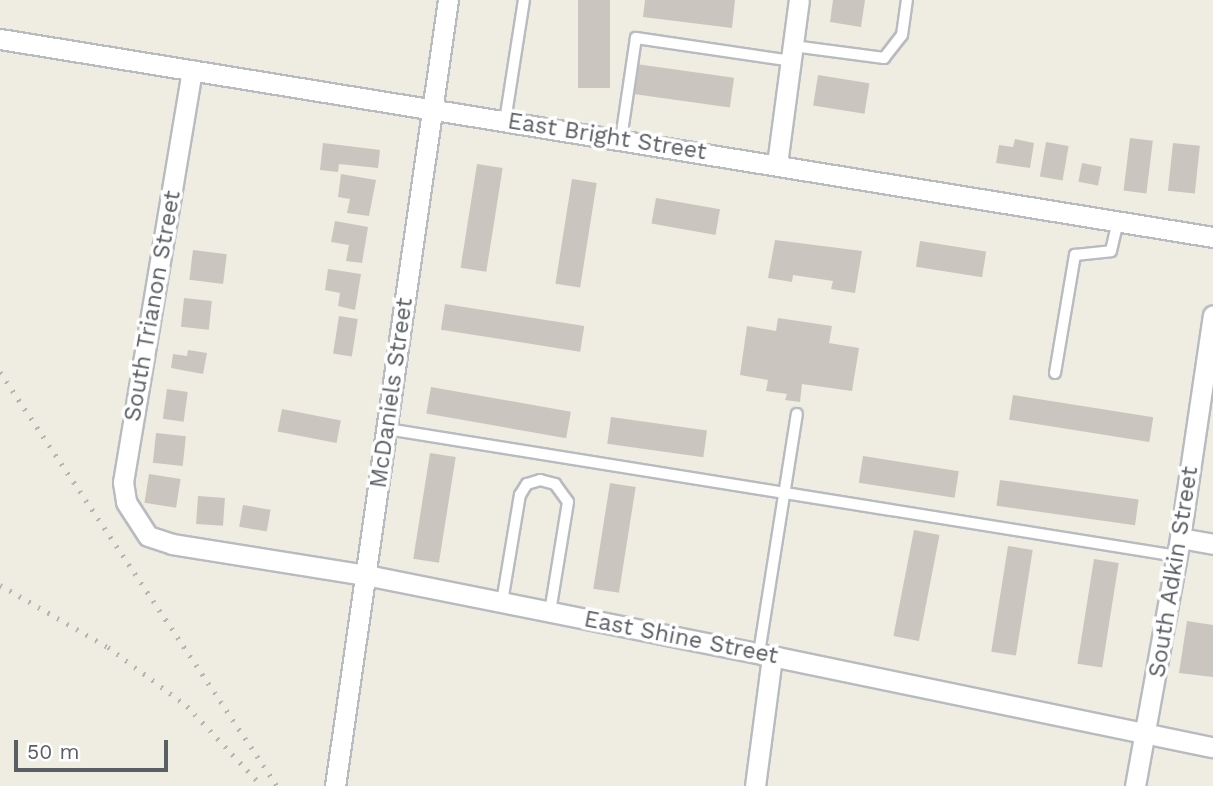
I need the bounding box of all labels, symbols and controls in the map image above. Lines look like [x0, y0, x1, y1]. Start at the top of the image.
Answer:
street label: East Bright Street [506, 108, 708, 166]
street label: South Trianon Street [119, 188, 187, 424]
street label: McDaniels Street [365, 296, 419, 490]
street label: South Adkin Street [1144, 464, 1204, 680]
street label: East Shine Street [582, 606, 780, 670]
scale bar [18, 726, 172, 770]
text: 50 m [27, 739, 79, 764]

